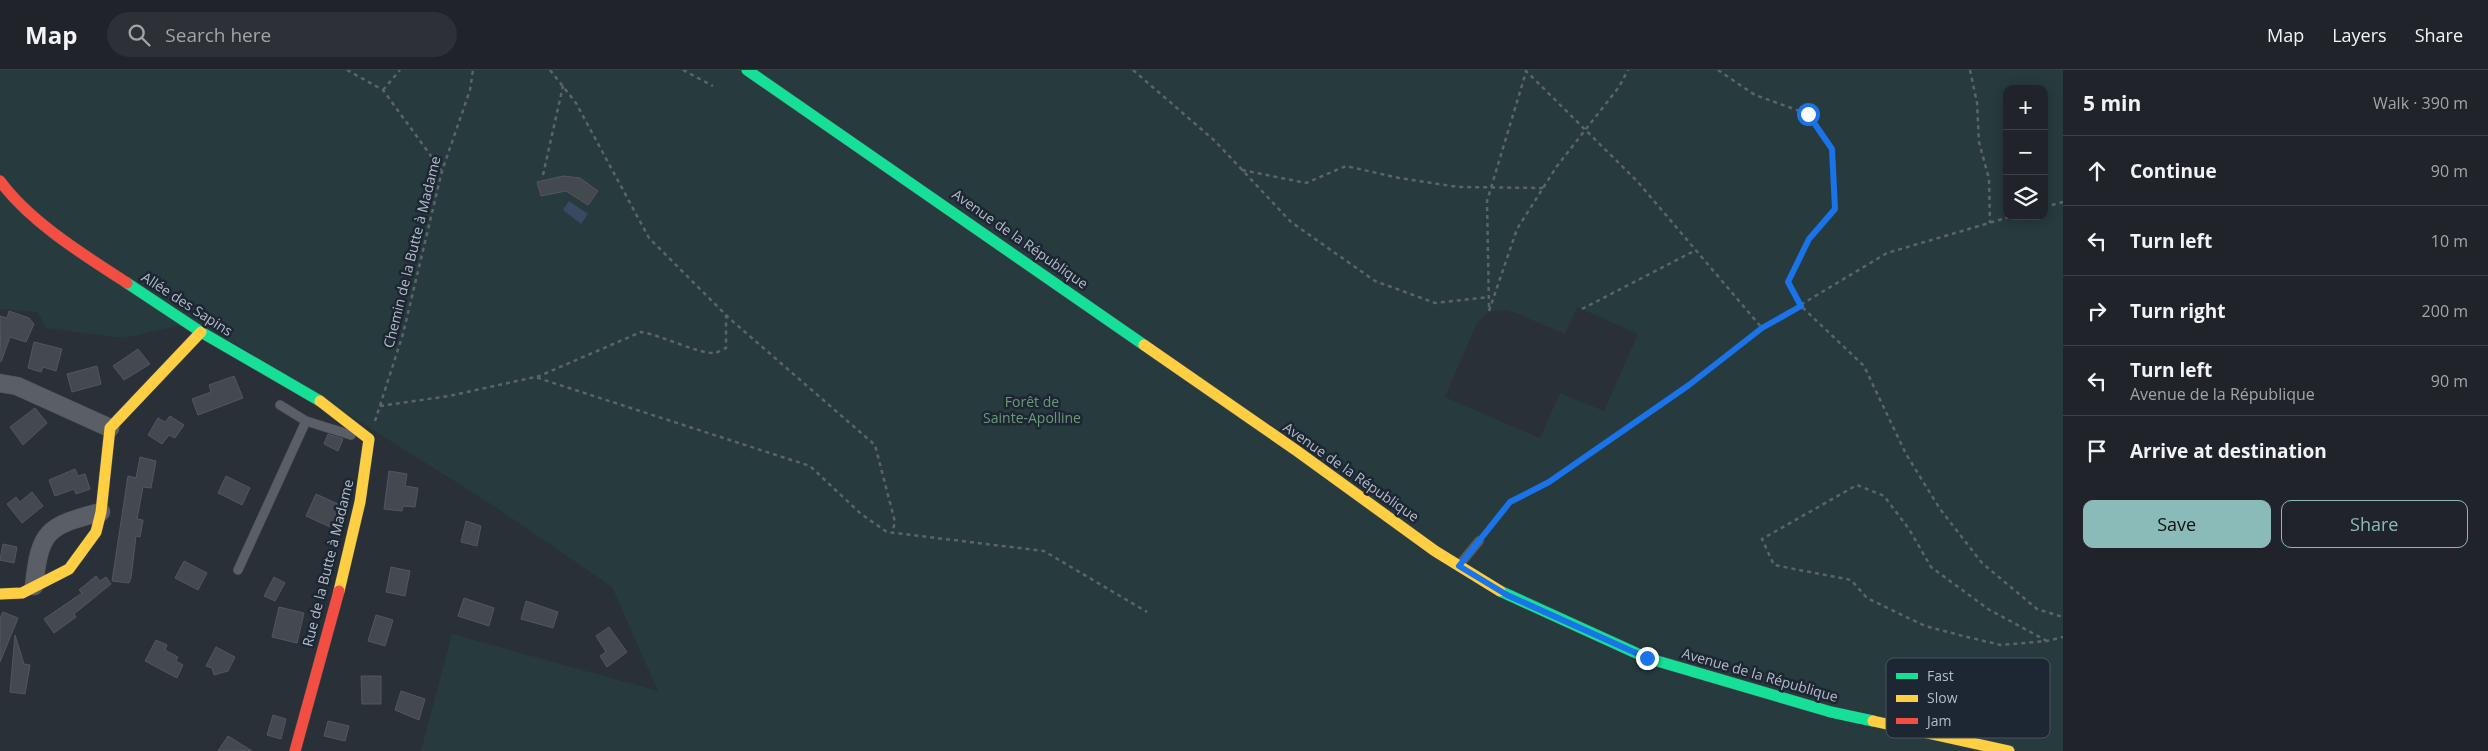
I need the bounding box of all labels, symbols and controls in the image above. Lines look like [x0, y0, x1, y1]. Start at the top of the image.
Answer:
search box [107, 12, 457, 57]
text: Map [25, 18, 77, 51]
icon: search [125, 21, 153, 49]
text: Search here [165, 22, 271, 48]
text: Map [2267, 23, 2304, 47]
text: Layers [2332, 23, 2387, 47]
text: Share [2415, 23, 2463, 47]
map controls [2003, 85, 2048, 220]
button: + [2003, 85, 2048, 130]
text: 5 min [2083, 89, 2141, 117]
text: Walk · 390 m [2373, 92, 2468, 114]
route start [1797, 103, 1820, 126]
button: − [2003, 130, 2048, 175]
street label: Chemin de la Butte à Madame [378, 154, 445, 350]
icon: ahead [2083, 157, 2111, 185]
text: Continue [2130, 158, 2217, 184]
text: 90 m [2431, 160, 2468, 182]
button: layers [2003, 175, 2048, 220]
street label: Avenue de la République [949, 184, 1092, 293]
icon: left [2083, 227, 2111, 255]
text: Turn left [2130, 228, 2212, 254]
text: 10 m [2431, 230, 2468, 252]
street label: Allée des Sapins [138, 267, 237, 340]
icon: right [2083, 297, 2111, 325]
text: Turn right [2130, 298, 2225, 324]
text: 200 m [2422, 300, 2468, 322]
text: Turn left [2130, 357, 2212, 383]
icon: left [2083, 367, 2111, 395]
text: 90 m [2431, 370, 2468, 392]
text: Avenue de la République [2130, 383, 2315, 405]
park label: Forêt de Sainte-Apolline [983, 392, 1081, 427]
street label: Avenue de la République [1280, 417, 1423, 526]
icon: arrive [2083, 437, 2111, 465]
text: Arrive at destination [2130, 438, 2327, 464]
street label: Rue de la Butte à Madame [298, 477, 358, 649]
button: Save [2083, 500, 2271, 548]
button: Share [2281, 500, 2468, 548]
street label: Avenue de la République [1680, 643, 1841, 706]
route end [1636, 647, 1659, 670]
legend [1886, 658, 2050, 738]
text: Fast [1927, 666, 1954, 685]
text: Slow [1927, 688, 1958, 707]
text: Jam [1925, 711, 1952, 730]

